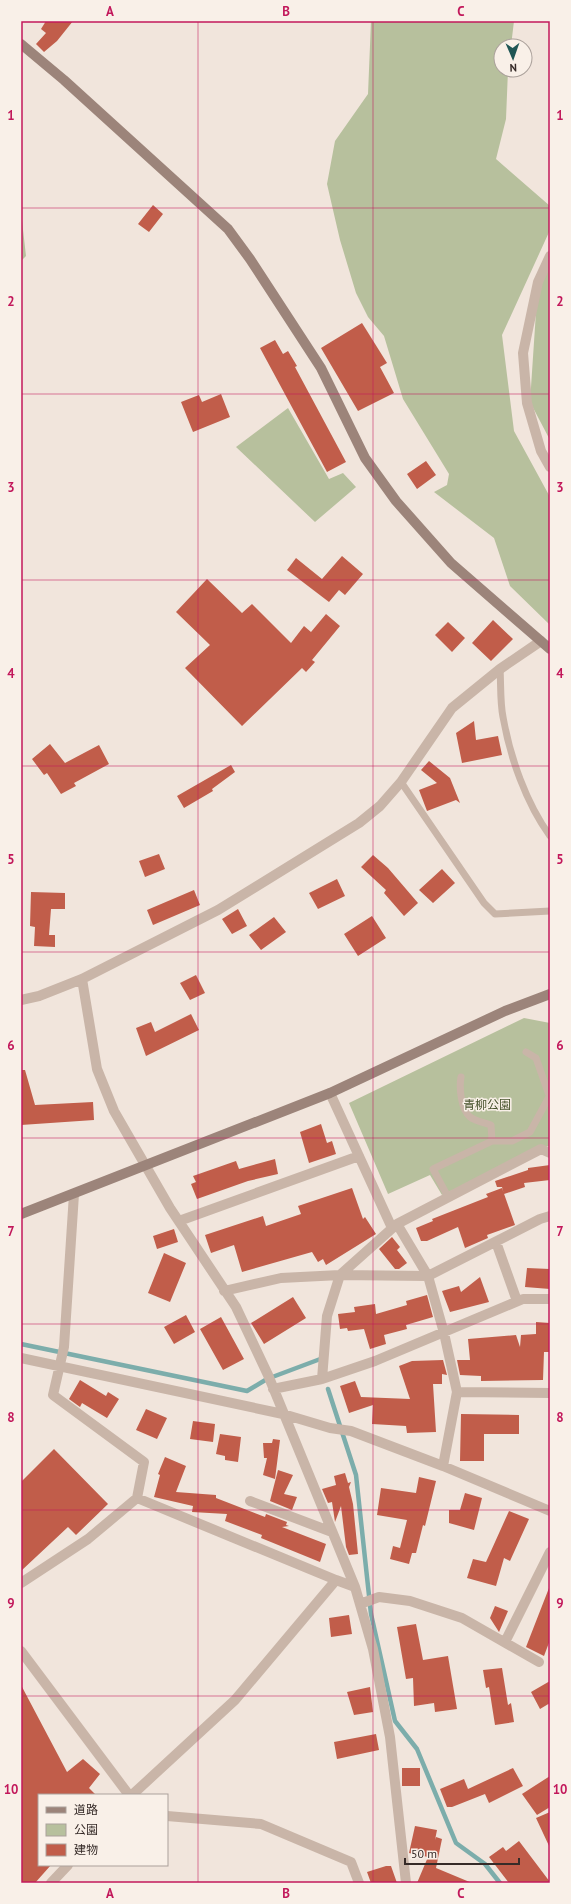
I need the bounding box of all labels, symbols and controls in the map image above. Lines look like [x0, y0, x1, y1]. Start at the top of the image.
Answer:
text: A [106, 3, 114, 20]
text: B [282, 3, 290, 20]
text: C [457, 3, 465, 20]
north arrow [493, 38, 533, 78]
text: N [509, 61, 517, 75]
text: 1 [7, 107, 15, 124]
text: 1 [556, 107, 564, 124]
text: 2 [7, 293, 15, 310]
text: 2 [556, 293, 564, 310]
text: 3 [7, 479, 15, 496]
text: 3 [556, 479, 564, 496]
text: 4 [7, 665, 15, 682]
text: 4 [556, 665, 564, 682]
text: 5 [7, 851, 15, 868]
text: 5 [556, 851, 564, 868]
text: 6 [7, 1037, 15, 1054]
text: 6 [556, 1037, 564, 1054]
park label: 青柳公園 [463, 1097, 511, 1112]
text: 7 [7, 1223, 15, 1240]
text: 7 [556, 1223, 564, 1240]
text: 8 [7, 1409, 15, 1426]
text: 8 [556, 1409, 564, 1426]
text: 9 [7, 1595, 15, 1612]
text: 9 [556, 1595, 564, 1612]
text: 10 [4, 1781, 18, 1798]
text: 10 [553, 1781, 567, 1798]
legend [38, 1794, 168, 1866]
text: 道路 [74, 1802, 98, 1817]
text: 公園 [74, 1822, 98, 1837]
scale bar [405, 1840, 519, 1866]
text: 建物 [74, 1842, 98, 1857]
text: 50 m [411, 1846, 437, 1861]
text: A [106, 1885, 114, 1902]
text: B [282, 1885, 290, 1902]
text: C [457, 1885, 465, 1902]

